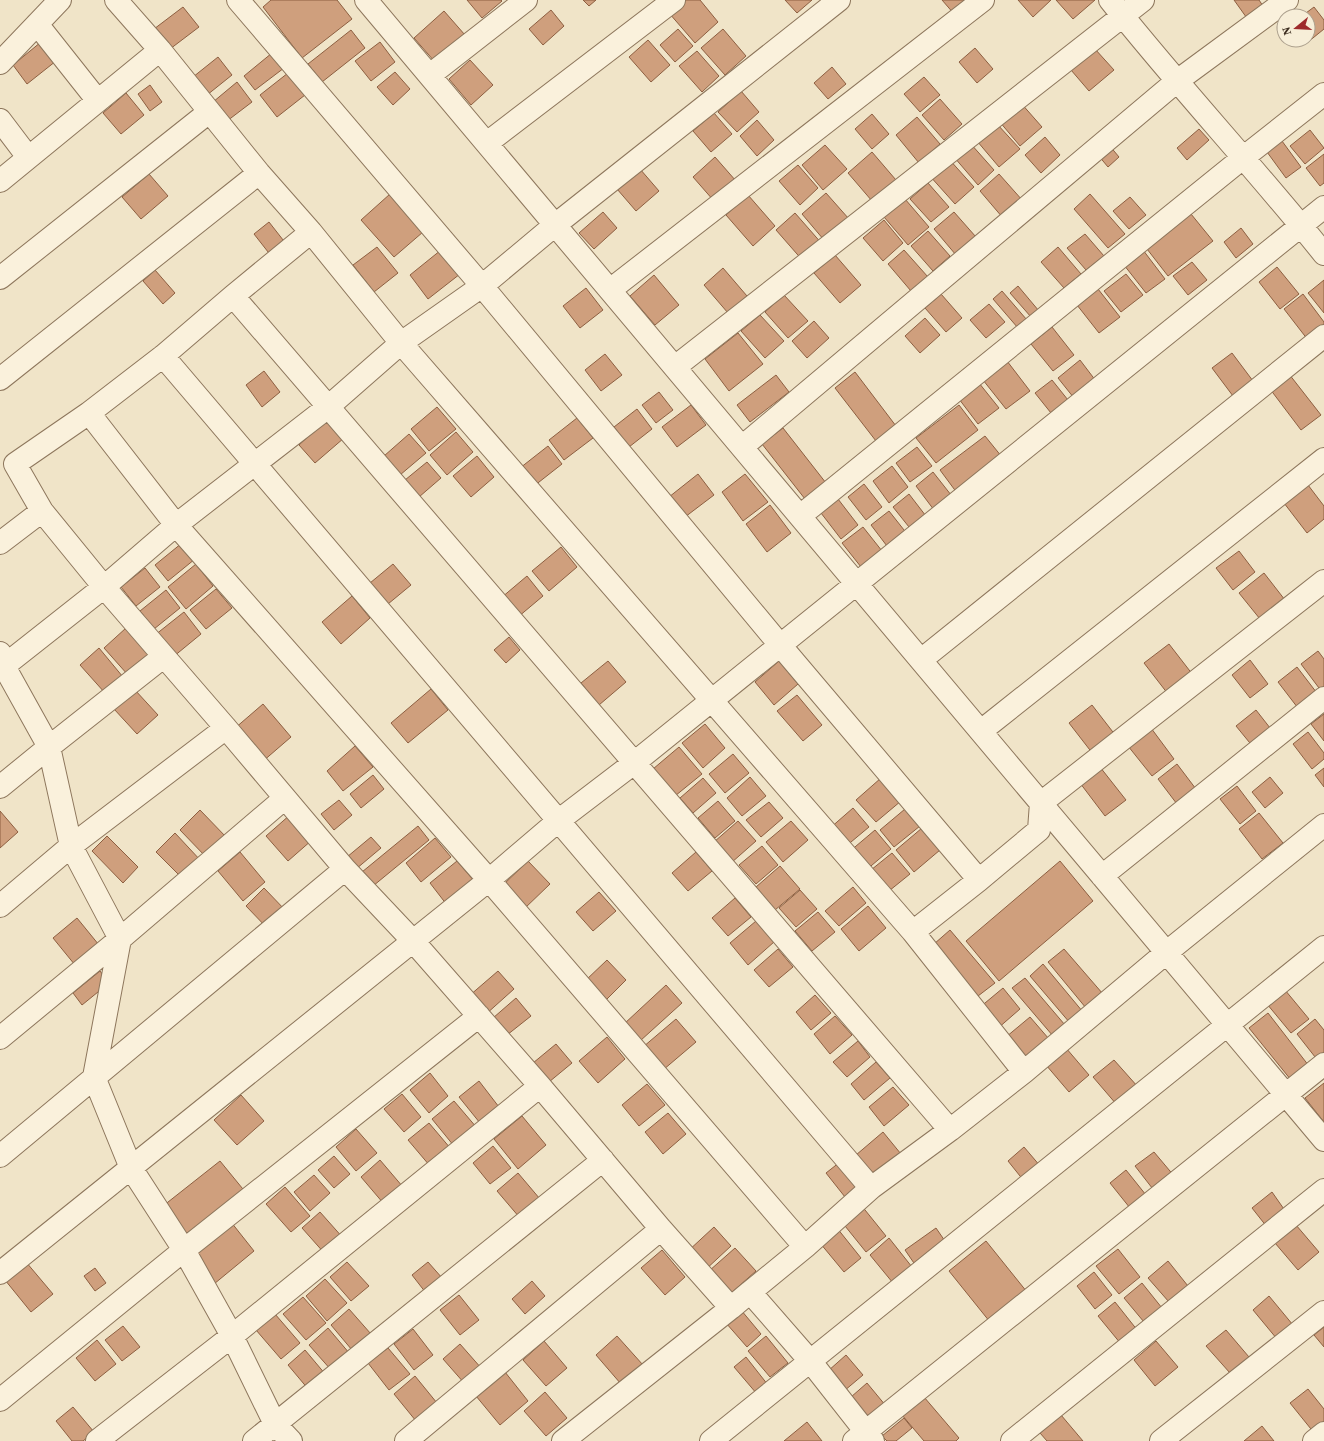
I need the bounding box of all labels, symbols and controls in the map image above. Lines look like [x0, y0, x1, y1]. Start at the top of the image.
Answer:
north arrow [1276, 8, 1316, 48]
text: N [1279, 25, 1295, 37]

